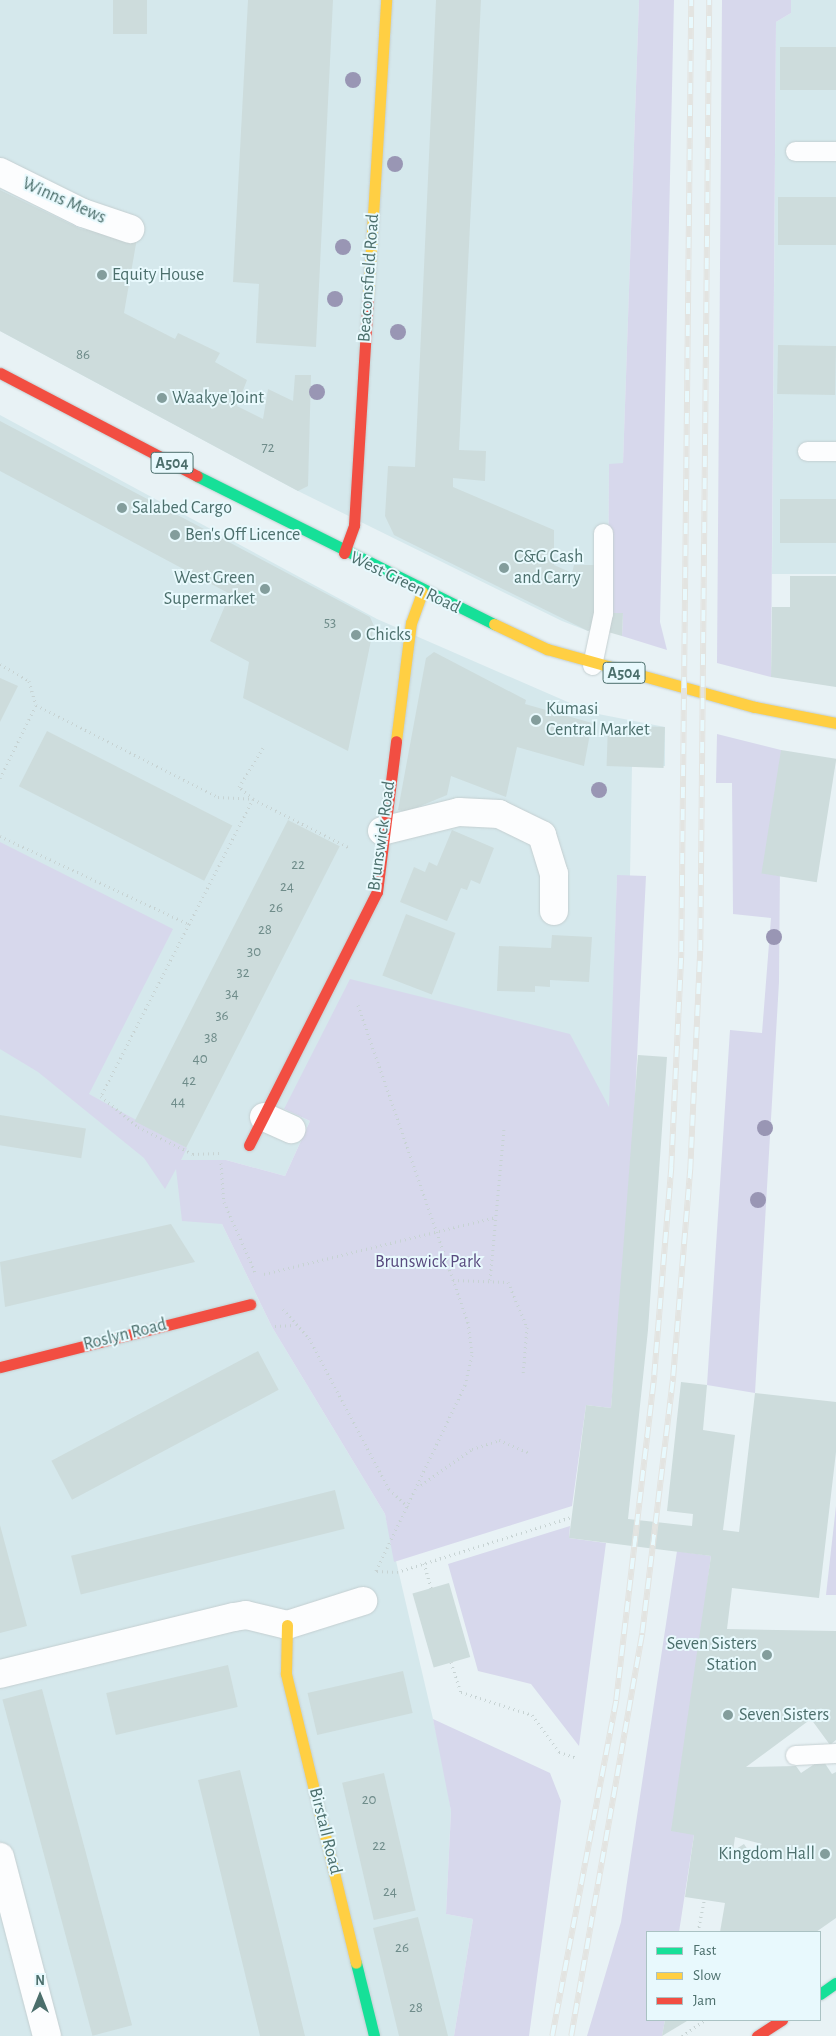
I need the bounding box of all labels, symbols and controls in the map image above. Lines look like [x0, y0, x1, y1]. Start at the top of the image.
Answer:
street label: Winns Mews [19, 173, 109, 229]
street label: Beaconsfield Road [354, 213, 384, 343]
place label: Equity House [112, 264, 204, 286]
marker: Equity House [96, 269, 108, 281]
house number: 86 [76, 346, 90, 364]
place label: Waakye Joint [172, 387, 264, 409]
marker: Waakye Joint [156, 392, 168, 404]
house number: 72 [261, 439, 275, 457]
road number: A504 [150, 449, 194, 476]
place label: Salabed Cargo [132, 497, 232, 519]
marker: Salabed Cargo [116, 502, 128, 514]
place label: Ben's Off Licence [185, 524, 300, 546]
marker: Ben's Off Licence [169, 529, 181, 541]
street label: West Green Road [346, 547, 464, 619]
place label: C&G Cash and Carry [514, 547, 583, 590]
marker: C&G Cash and Carry [498, 562, 510, 574]
place label: West Green Supermarket [164, 568, 255, 610]
marker: West Green Supermarket [259, 583, 271, 595]
house number: 53 [324, 614, 336, 632]
place label: Chicks [366, 624, 411, 646]
marker: Chicks [350, 629, 362, 641]
road number: A504 [602, 660, 646, 686]
place label: Kumasi Central Market [546, 699, 650, 742]
marker: Kumasi Central Market [530, 714, 542, 726]
street label: Brunswick Road [364, 780, 400, 892]
house number: 22 [291, 856, 305, 874]
house number: 24 [280, 878, 294, 896]
house number: 26 [269, 899, 283, 917]
house number: 28 [258, 921, 272, 939]
house number: 30 [247, 943, 261, 961]
house number: 32 [236, 964, 250, 982]
house number: 34 [225, 985, 239, 1003]
house number: 36 [215, 1007, 229, 1025]
house number: 38 [204, 1029, 218, 1047]
house number: 40 [192, 1050, 208, 1068]
house number: 42 [182, 1072, 196, 1090]
house number: 44 [171, 1093, 185, 1111]
park label: Brunswick Park [375, 1251, 481, 1273]
street label: Roslyn Road [81, 1314, 169, 1356]
place label: Seven Sisters Station [667, 1634, 757, 1676]
marker: Seven Sisters Station [761, 1649, 773, 1661]
place label: Seven Sisters [739, 1704, 829, 1726]
marker: Seven Sisters [721, 1708, 735, 1722]
street label: Birstall Road [304, 1786, 346, 1876]
house number: 20 [362, 1791, 376, 1809]
house number: 22 [372, 1837, 386, 1855]
place label: Kingdom Hall [718, 1843, 815, 1865]
marker: Kingdom Hall [819, 1848, 831, 1860]
house number: 24 [383, 1883, 397, 1901]
legend [646, 1931, 821, 2021]
house number: 26 [395, 1939, 409, 1957]
text: Fast [693, 1943, 716, 1958]
text: Slow [693, 1968, 721, 1983]
north arrow [15, 1971, 65, 2021]
text: N [35, 1974, 45, 1988]
text: Jam [693, 1993, 716, 2008]
house number: 28 [409, 1999, 423, 2017]

